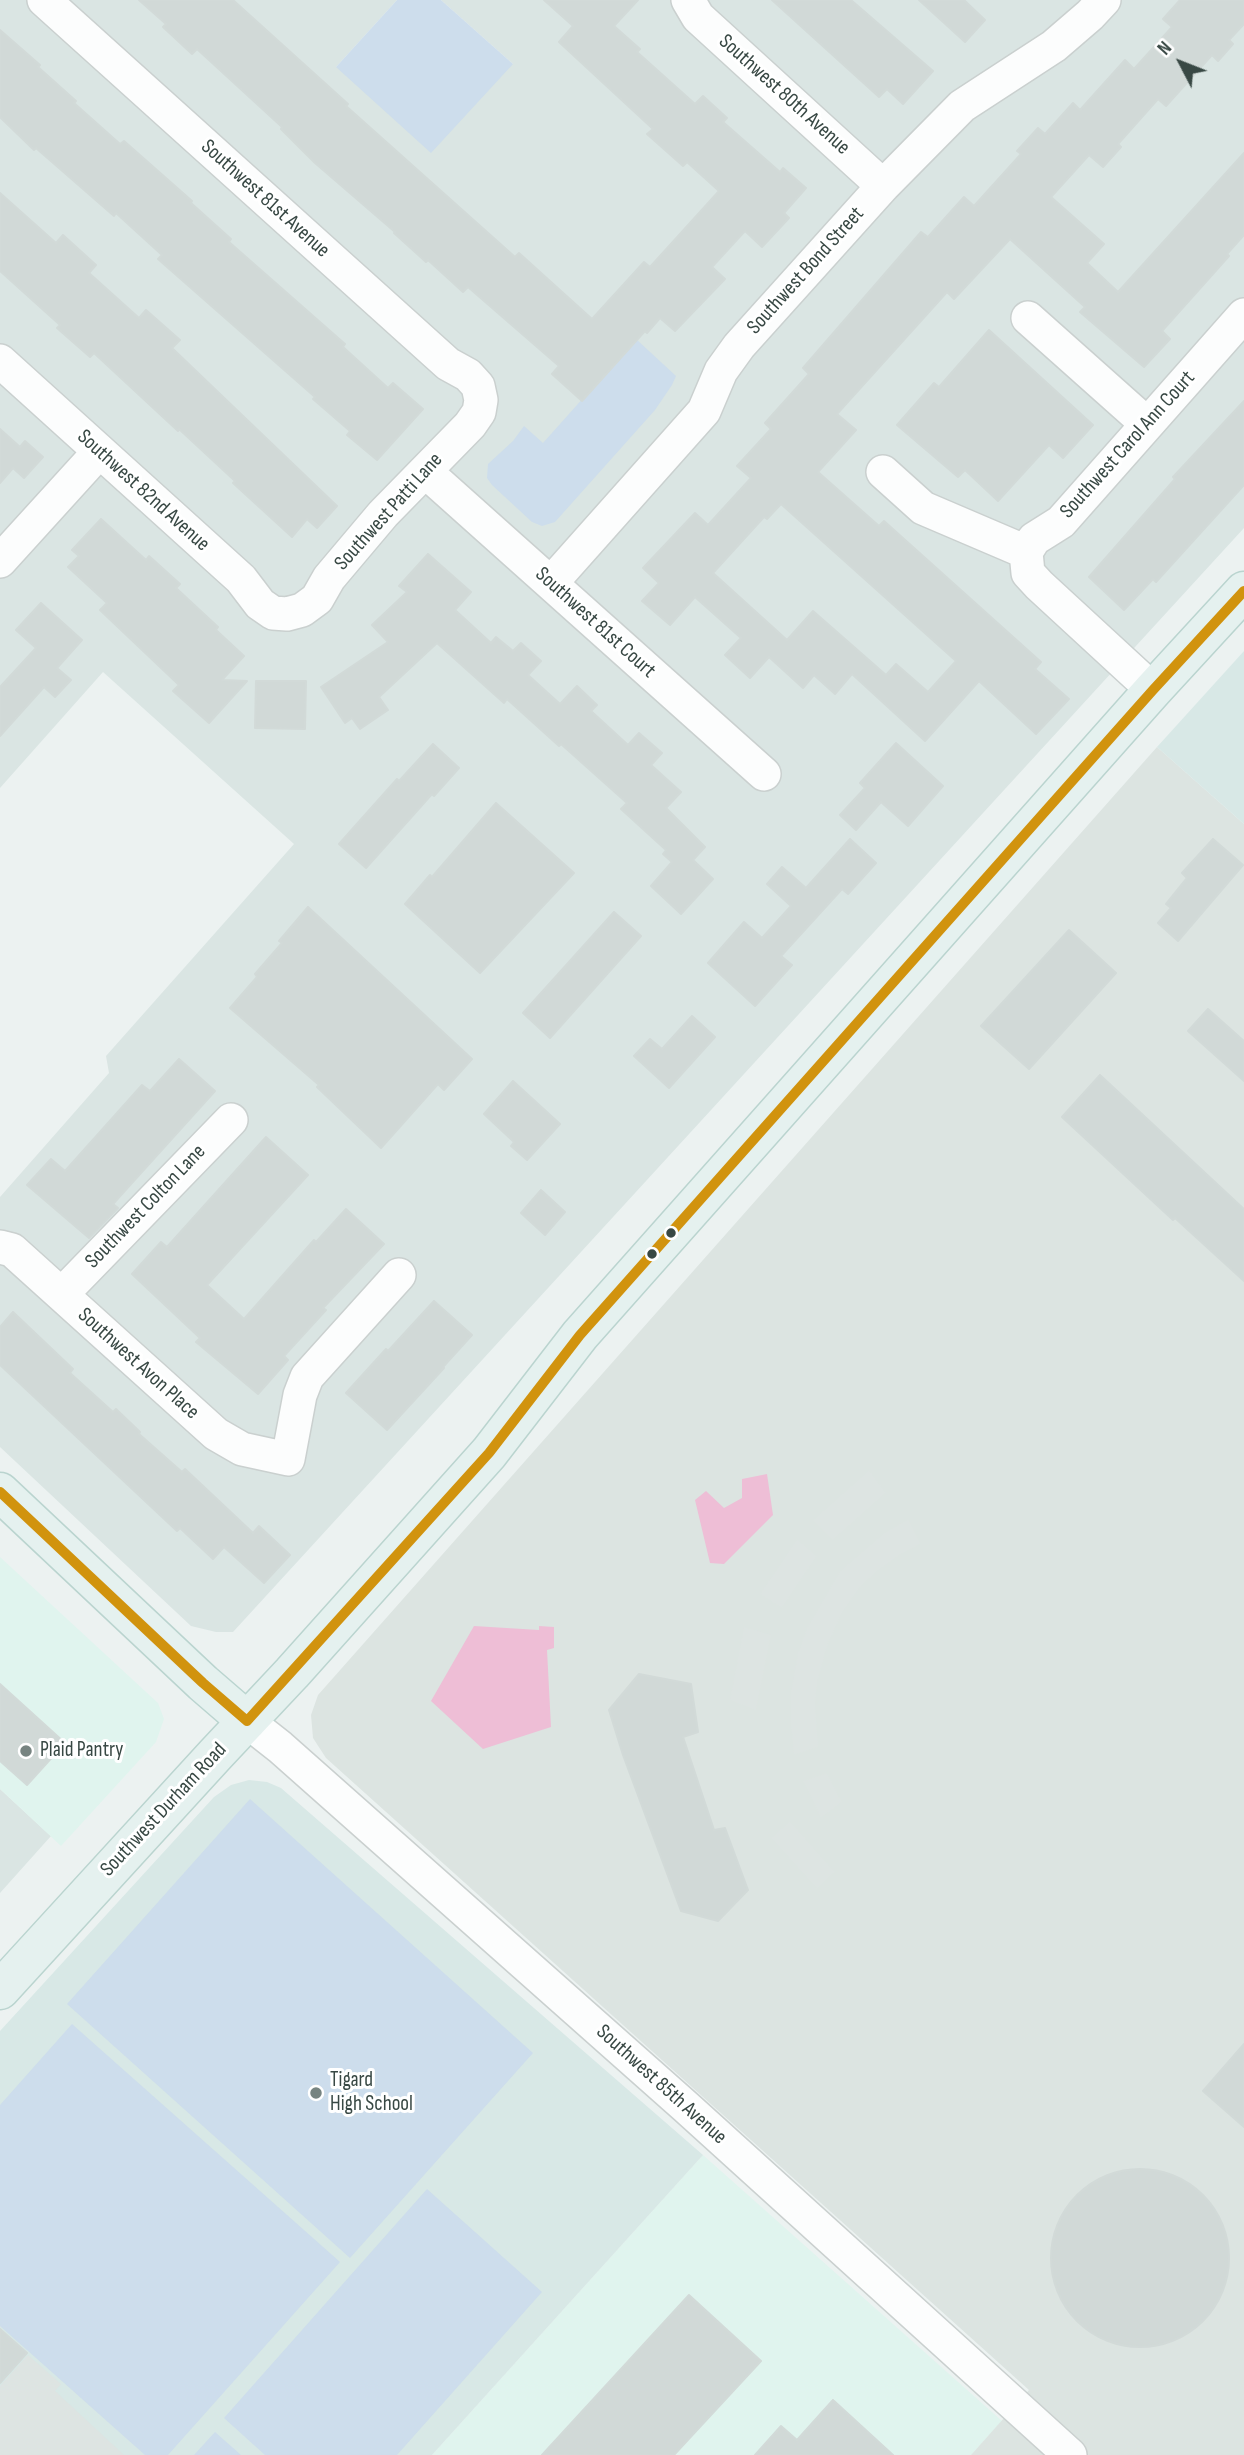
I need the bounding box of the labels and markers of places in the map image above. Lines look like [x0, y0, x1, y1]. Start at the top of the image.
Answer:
unlabelled marker [664, 1226, 678, 1240]
unlabelled marker [645, 1247, 659, 1261]
place label: Plaid Pantry [40, 1738, 123, 1764]
marker: Plaid Pantry [18, 1743, 34, 1759]
place label: Tigard High School [330, 2068, 413, 2118]
marker: Tigard High School [308, 2085, 324, 2101]

